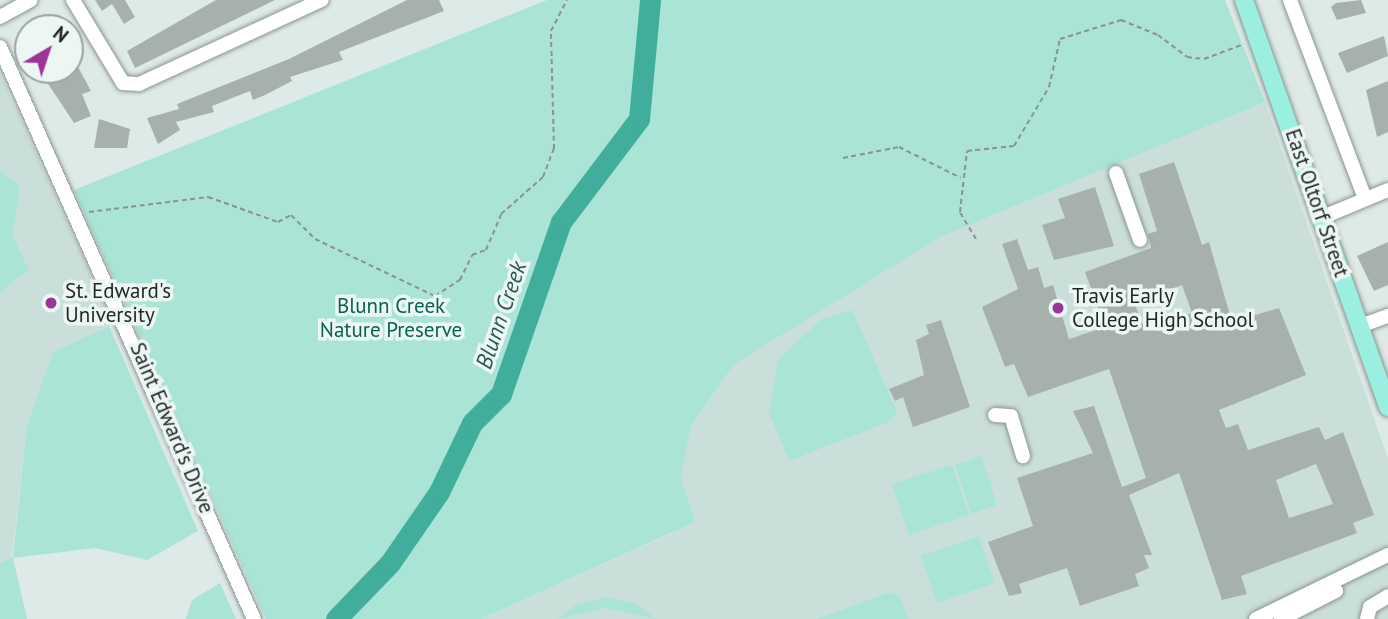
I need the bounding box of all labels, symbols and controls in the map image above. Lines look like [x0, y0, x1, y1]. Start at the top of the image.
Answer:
north arrow [14, 14, 84, 84]
text: N [49, 21, 73, 47]
street label: East Oltorf Street [1280, 126, 1354, 280]
water label: Blunn Creek [470, 258, 532, 372]
place label: St. Edward's University [65, 278, 173, 328]
place label: Travis Early College High School [1072, 283, 1254, 333]
park label: Blunn Creek Nature Preserve [320, 293, 462, 343]
marker: St. Edward's University [43, 295, 59, 311]
marker: Travis Early College High School [1050, 300, 1066, 316]
street label: Saint Edward's Drive [125, 339, 219, 517]

